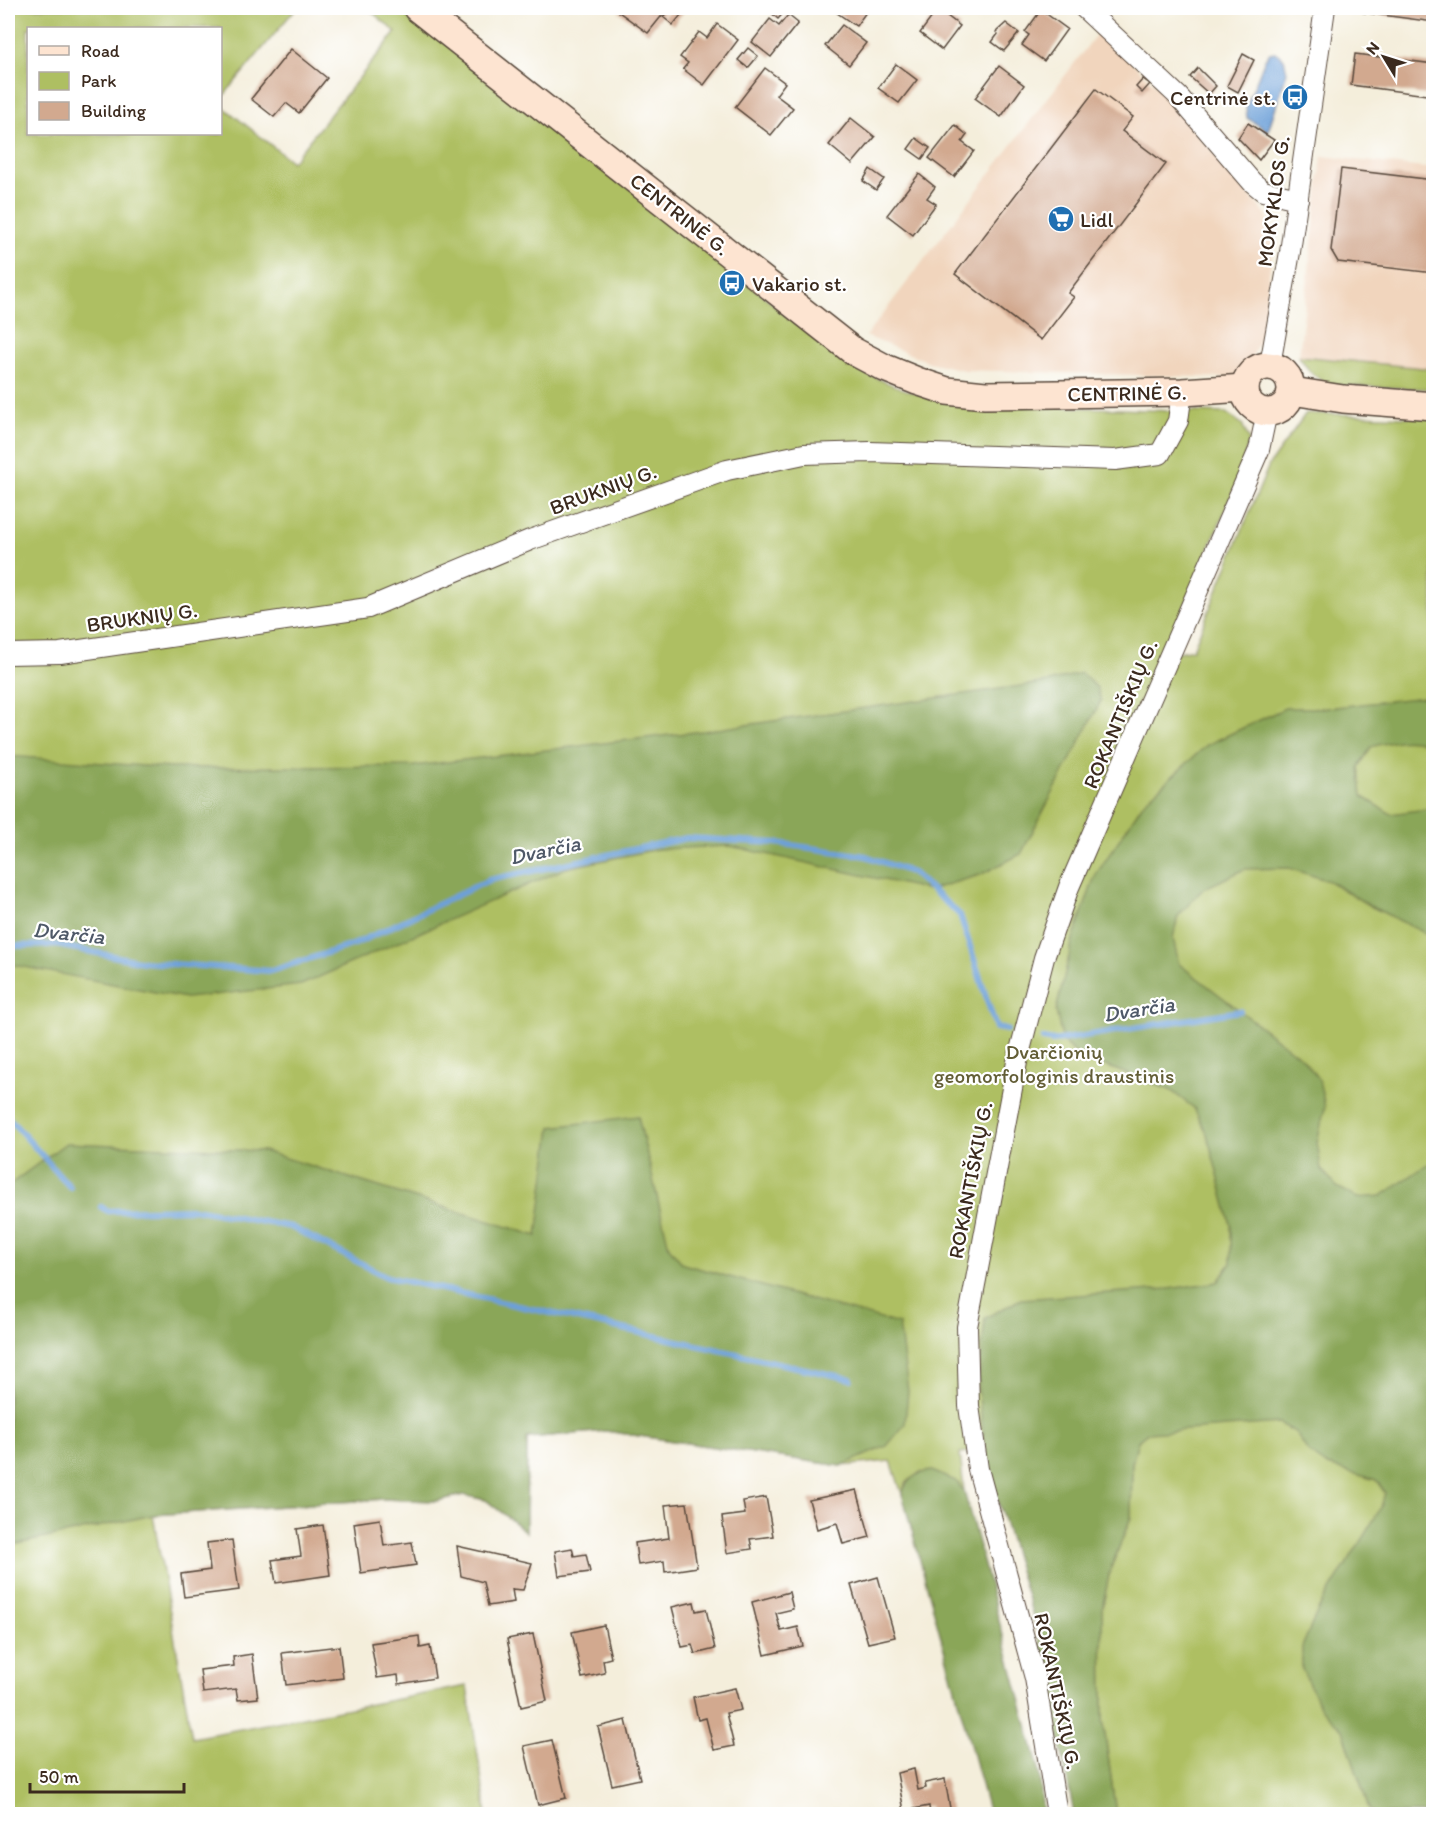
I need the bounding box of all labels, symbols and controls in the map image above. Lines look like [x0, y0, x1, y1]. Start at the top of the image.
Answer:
legend [27, 27, 222, 135]
north arrow [1354, 27, 1414, 87]
text: N [1362, 38, 1383, 58]
text: Road [81, 40, 120, 62]
text: Park [81, 70, 116, 92]
bus stop icon: Centrinė st. [1280, 82, 1310, 112]
place label: Centrinė st. [1170, 85, 1276, 110]
text: Building [81, 100, 147, 122]
street label: MOKYKLOS G. [1251, 134, 1295, 268]
street label: CENTRINĖ G. [625, 167, 735, 261]
supermarket icon: Lidl [1046, 204, 1076, 234]
place label: Lidl [1080, 207, 1114, 232]
bus stop icon: Vakario st. [717, 268, 747, 298]
place label: Vakario st. [752, 271, 847, 296]
street label: CENTRINĖ G. [1067, 379, 1187, 407]
street label: BRUKNIŲ G. [546, 458, 660, 520]
street label: BRUKNIŲ G. [85, 597, 199, 637]
street label: ROKANTIŠKIŲ G. [1077, 636, 1163, 792]
water label: Dvarčia [507, 829, 583, 871]
water label: Dvarčia [32, 916, 107, 950]
water label: Dvarčia [1101, 990, 1177, 1028]
park label: Dvarčionių geomorfologinis draustinis [934, 1039, 1174, 1088]
street label: ROKANTIŠKIŲ G. [943, 1099, 997, 1261]
street label: ROKANTIŠKIŲ G. [1029, 1610, 1087, 1772]
scale bar [30, 1756, 184, 1794]
text: 50 m [39, 1766, 79, 1788]

